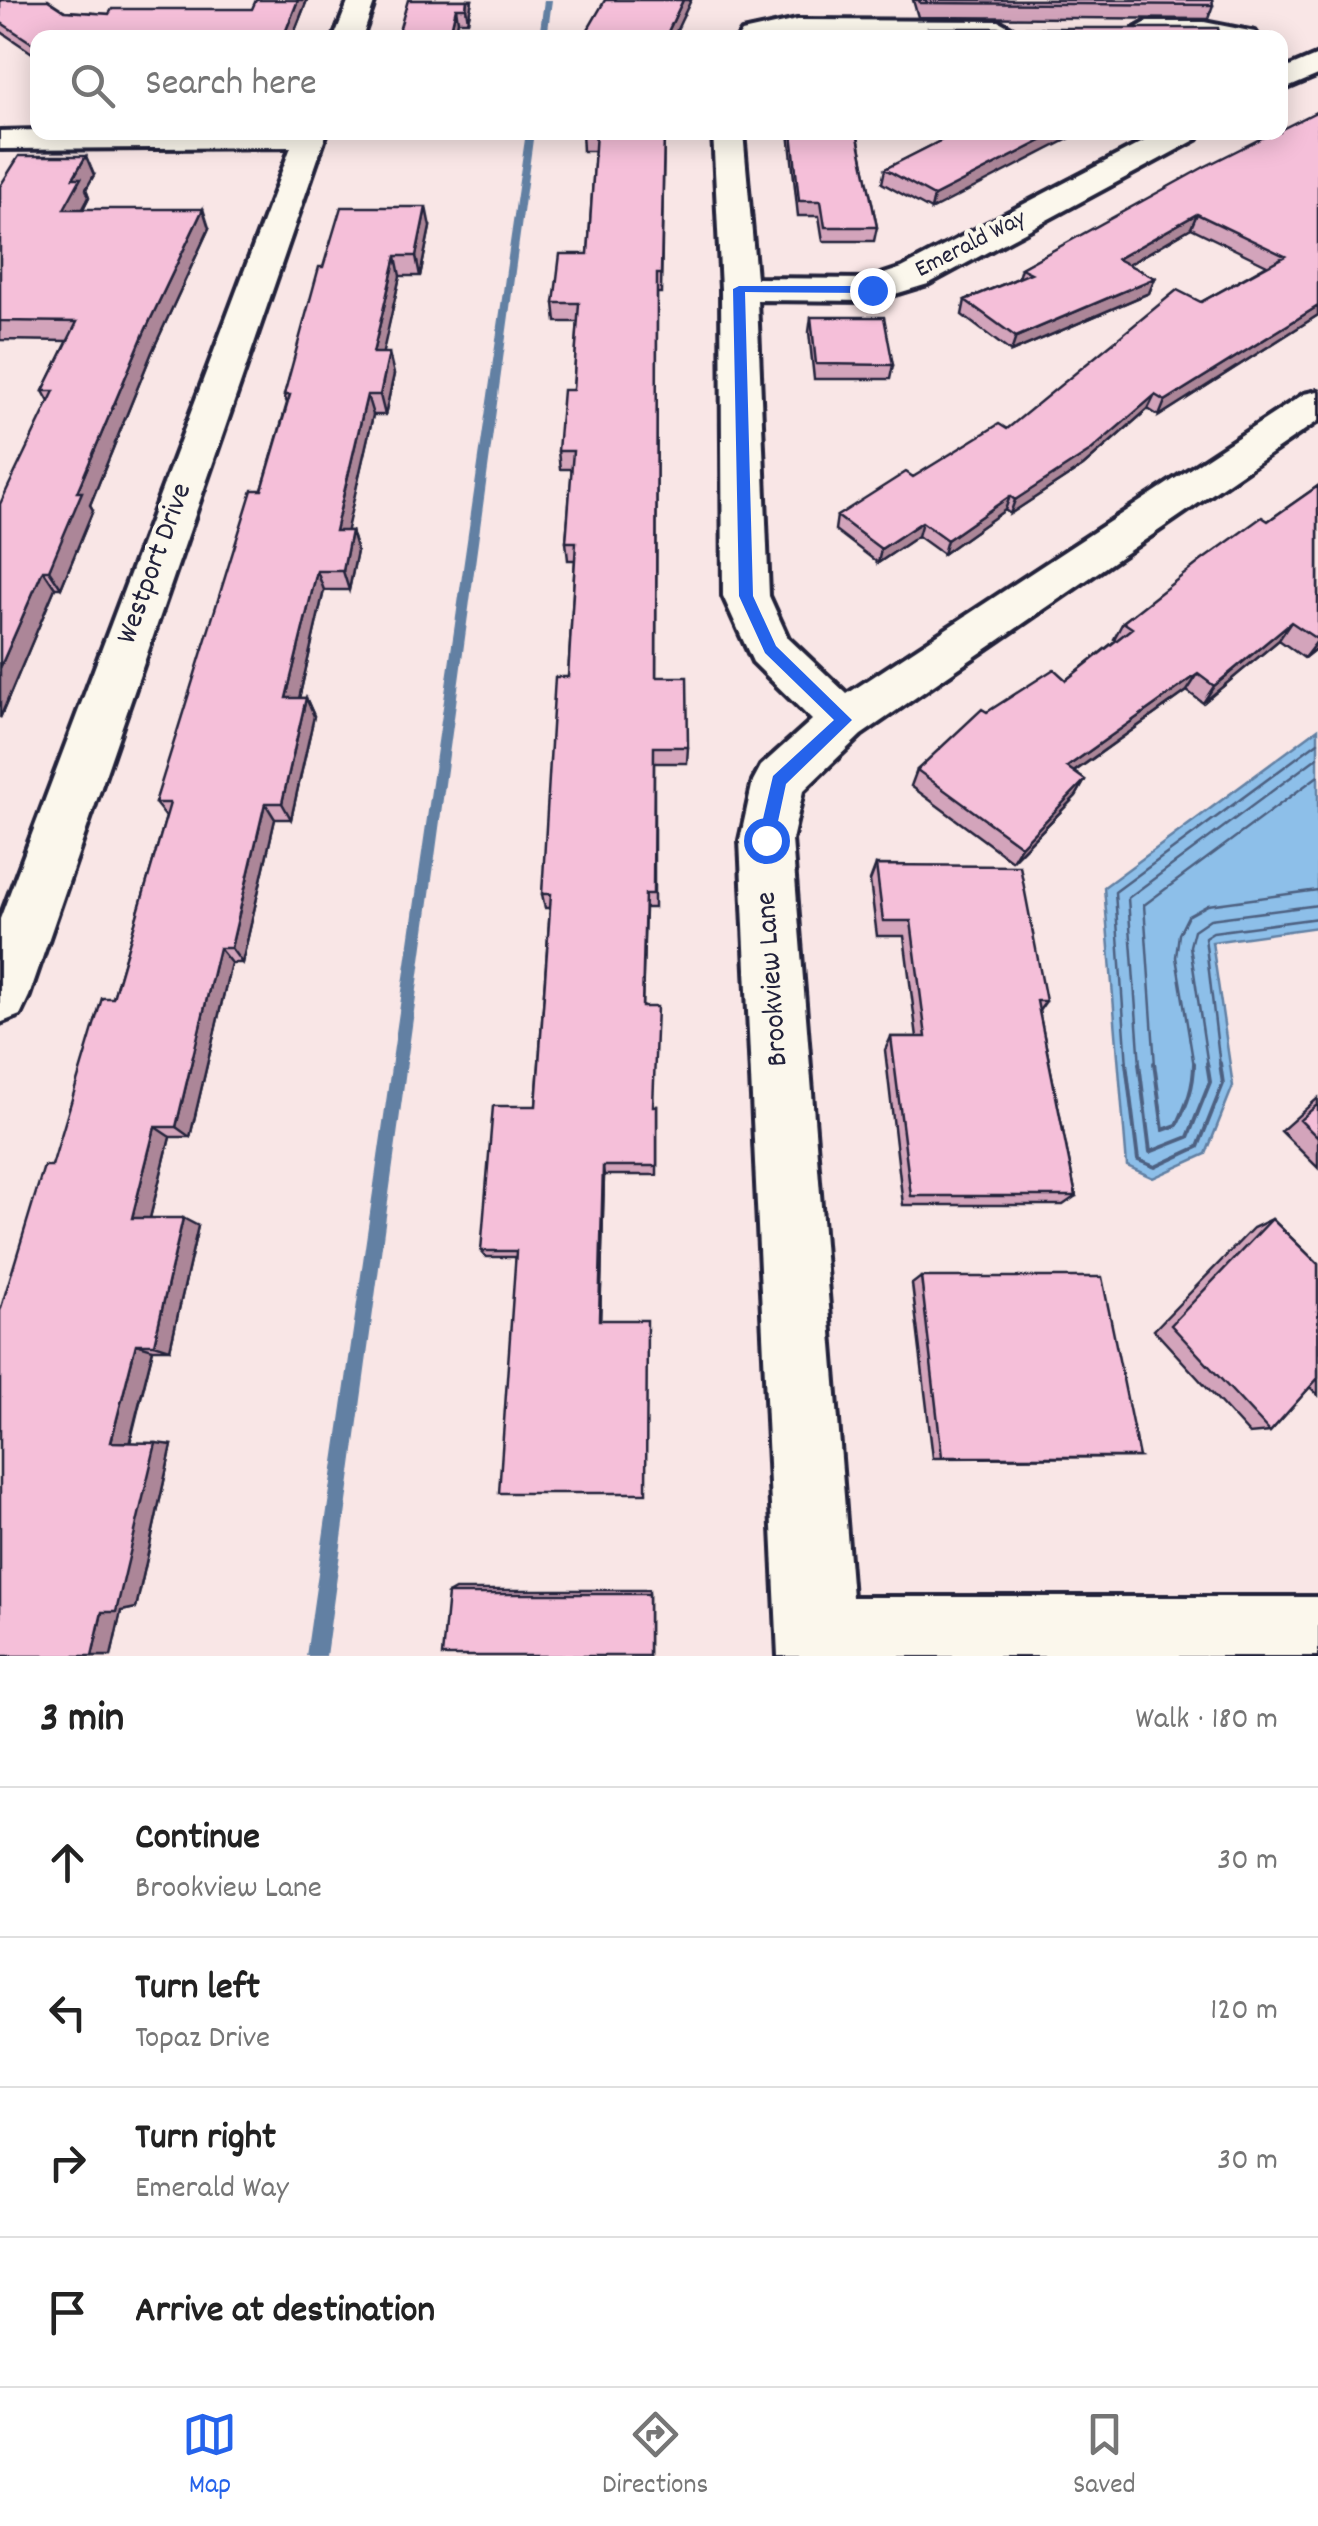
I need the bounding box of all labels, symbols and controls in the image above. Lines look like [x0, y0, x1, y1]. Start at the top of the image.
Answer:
search box [30, 30, 1288, 140]
icon: search [65, 58, 120, 113]
text: Search here [145, 58, 317, 113]
street label: Emerald Way [909, 201, 1033, 288]
route end [850, 268, 896, 314]
street label: Westport Drive [107, 478, 205, 650]
route start [744, 818, 790, 864]
street label: Brookview Lane [746, 890, 802, 1068]
text: 3 min [40, 1691, 124, 1751]
text: Walk · 180 m [1135, 1698, 1278, 1744]
text: Continue [135, 1812, 260, 1867]
icon: ahead [40, 1835, 95, 1890]
text: 30 m [1217, 1839, 1278, 1885]
text: Brookview Lane [135, 1867, 322, 1913]
text: Turn left [135, 1962, 260, 2017]
icon: left [40, 1985, 95, 2040]
text: 120 m [1210, 1989, 1278, 2035]
text: Topaz Drive [135, 2017, 270, 2063]
text: Turn right [135, 2112, 276, 2167]
icon: right [40, 2135, 95, 2190]
text: 30 m [1217, 2139, 1278, 2185]
text: Emerald Way [135, 2167, 289, 2213]
icon: arrive [40, 2285, 95, 2340]
text: Arrive at destination [135, 2285, 435, 2340]
tab: Map [182, 2407, 237, 2507]
tab: Directions [602, 2407, 708, 2507]
tab: Saved [1073, 2407, 1136, 2507]

